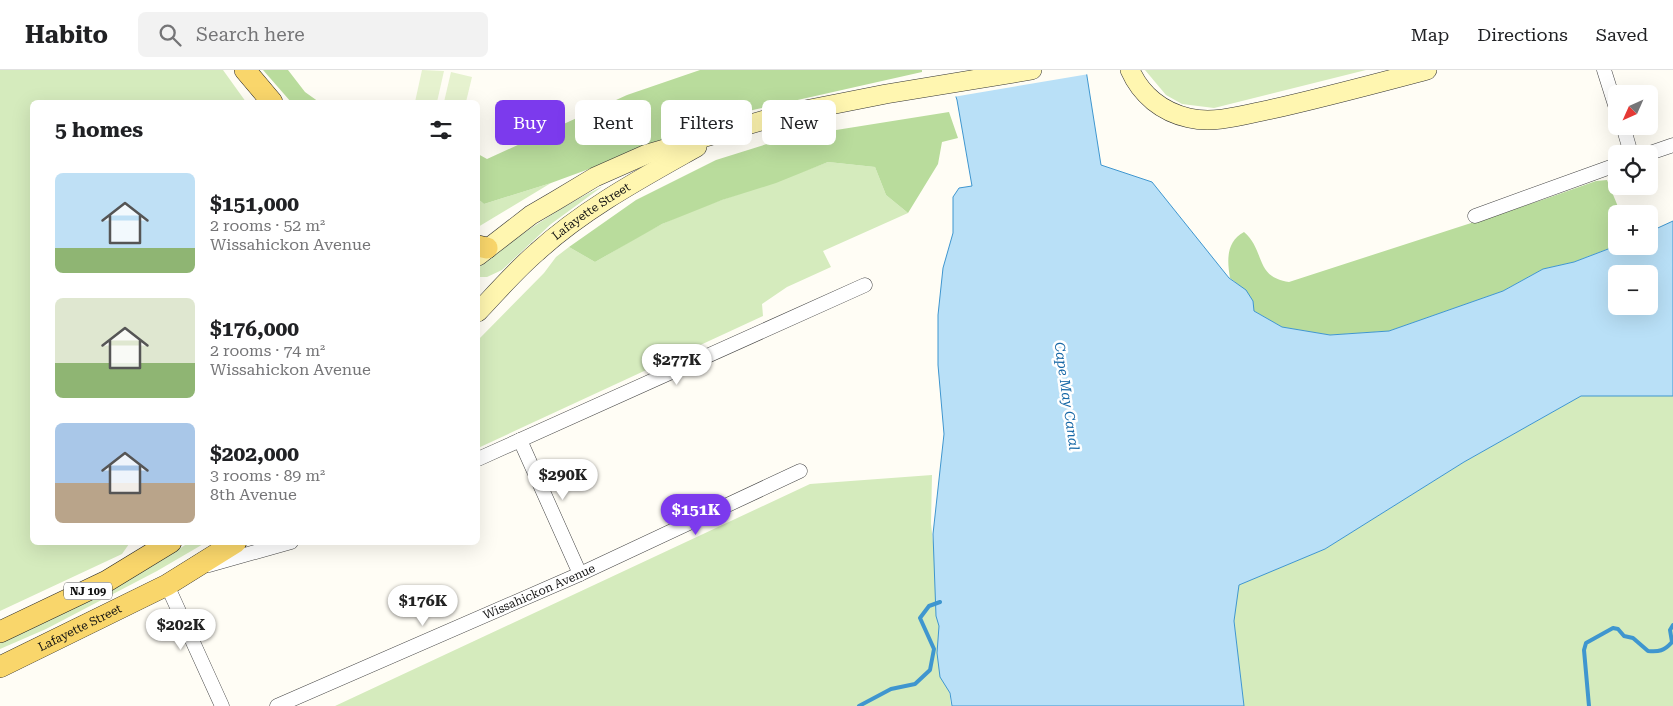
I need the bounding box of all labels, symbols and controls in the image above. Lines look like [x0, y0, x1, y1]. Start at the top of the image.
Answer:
search box [138, 12, 488, 57]
text: Habito [25, 21, 108, 49]
icon: search [156, 21, 184, 49]
text: Search here [196, 23, 305, 46]
text: Map [1411, 24, 1449, 45]
text: Directions [1477, 24, 1568, 45]
text: Saved [1596, 24, 1648, 45]
north arrow [1608, 85, 1658, 135]
map controls [1608, 85, 1658, 315]
chip: Buy [495, 100, 565, 145]
chip: Rent [575, 100, 651, 145]
chip: Filters [661, 100, 752, 145]
chip: New [762, 100, 836, 145]
icon: filters [427, 116, 455, 144]
text: 5 homes [55, 118, 143, 142]
button: locate [1608, 145, 1658, 195]
street label: Lafayette Street [549, 180, 633, 243]
text: $151,000 [210, 192, 299, 216]
icon: home [95, 193, 155, 253]
button: + [1608, 205, 1658, 255]
text: 2 rooms · 52 m² [210, 216, 325, 235]
text: Wissahickon Avenue [210, 235, 371, 254]
button: − [1608, 265, 1658, 315]
text: $176,000 [210, 317, 299, 341]
icon: home [95, 318, 155, 378]
text: 2 rooms · 74 m² [210, 341, 325, 360]
water label: Cape May Canal [1051, 341, 1083, 451]
pin: $277K [642, 344, 712, 386]
text: $277K [653, 350, 701, 369]
text: Wissahickon Avenue [210, 360, 371, 379]
text: $202,000 [210, 442, 299, 466]
icon: home [95, 443, 155, 503]
pin: $290K [528, 458, 598, 501]
text: $290K [539, 465, 587, 484]
text: 3 rooms · 89 m² [210, 466, 325, 485]
text: 8th Avenue [210, 485, 297, 504]
pin: $151K [661, 494, 731, 536]
text: $151K [672, 500, 720, 519]
street label: Wissahickon Avenue [481, 561, 598, 622]
road number: NJ 109 [64, 582, 112, 600]
pin: $176K [388, 584, 458, 627]
text: $176K [399, 591, 447, 610]
street label: Lafayette Street [36, 601, 124, 654]
pin: $202K [146, 608, 216, 651]
text: $202K [157, 615, 205, 634]

